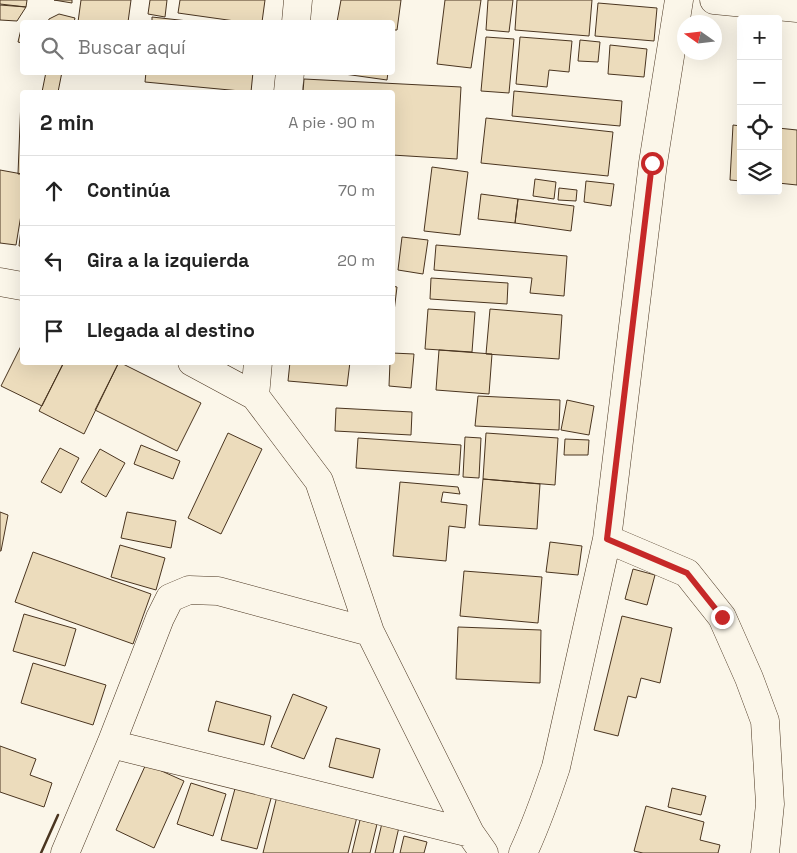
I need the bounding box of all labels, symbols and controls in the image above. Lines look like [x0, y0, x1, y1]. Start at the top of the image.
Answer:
north arrow [677, 15, 722, 60]
map controls [737, 15, 782, 195]
button: + [737, 15, 782, 60]
search box [20, 20, 395, 75]
icon: search [38, 34, 66, 62]
text: Buscar aquí [78, 35, 186, 60]
button: − [737, 60, 782, 105]
button: locate [737, 105, 782, 150]
text: 2 min [40, 109, 94, 136]
text: A pie · 90 m [288, 112, 375, 133]
button: layers [737, 150, 782, 195]
route start [641, 152, 664, 175]
icon: ahead [40, 177, 68, 205]
text: Continúa [87, 178, 170, 203]
text: 70 m [338, 180, 375, 201]
icon: left [40, 247, 68, 275]
text: Gira a la izquierda [87, 248, 249, 273]
text: 20 m [337, 250, 375, 271]
icon: arrive [40, 317, 68, 345]
text: Llegada al destino [87, 318, 255, 343]
route end [711, 606, 734, 629]

